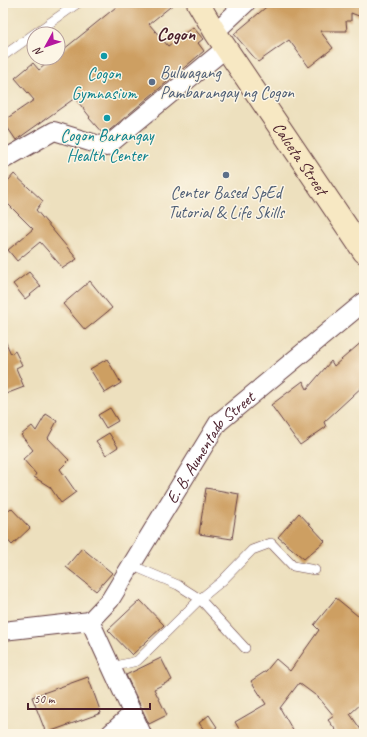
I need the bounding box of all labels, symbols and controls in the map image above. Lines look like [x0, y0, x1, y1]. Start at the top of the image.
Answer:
district label: Cogon [157, 22, 196, 46]
north arrow [26, 26, 66, 66]
text: N [29, 44, 46, 60]
marker: Cogon Gymnasium [99, 51, 109, 61]
place label: Bulwagang Pambarangay ng Cogon [160, 62, 295, 103]
place label: Cogon Gymnasium [71, 63, 138, 104]
marker: Bulwagang Pambarangay ng Cogon [147, 77, 157, 87]
marker: Cogon Barangay Health Center [102, 113, 112, 123]
street label: Calceta Street [268, 118, 334, 201]
place label: Cogon Barangay Health Center [60, 125, 155, 166]
marker: Center Based SpEd Tutorial & Life Skills [221, 170, 231, 180]
place label: Center Based SpEd Tutorial & Life Skills [168, 182, 285, 223]
street label: E. B. Aumentado Street [161, 385, 261, 507]
scale bar [28, 685, 150, 711]
text: 50 m [34, 691, 56, 707]

